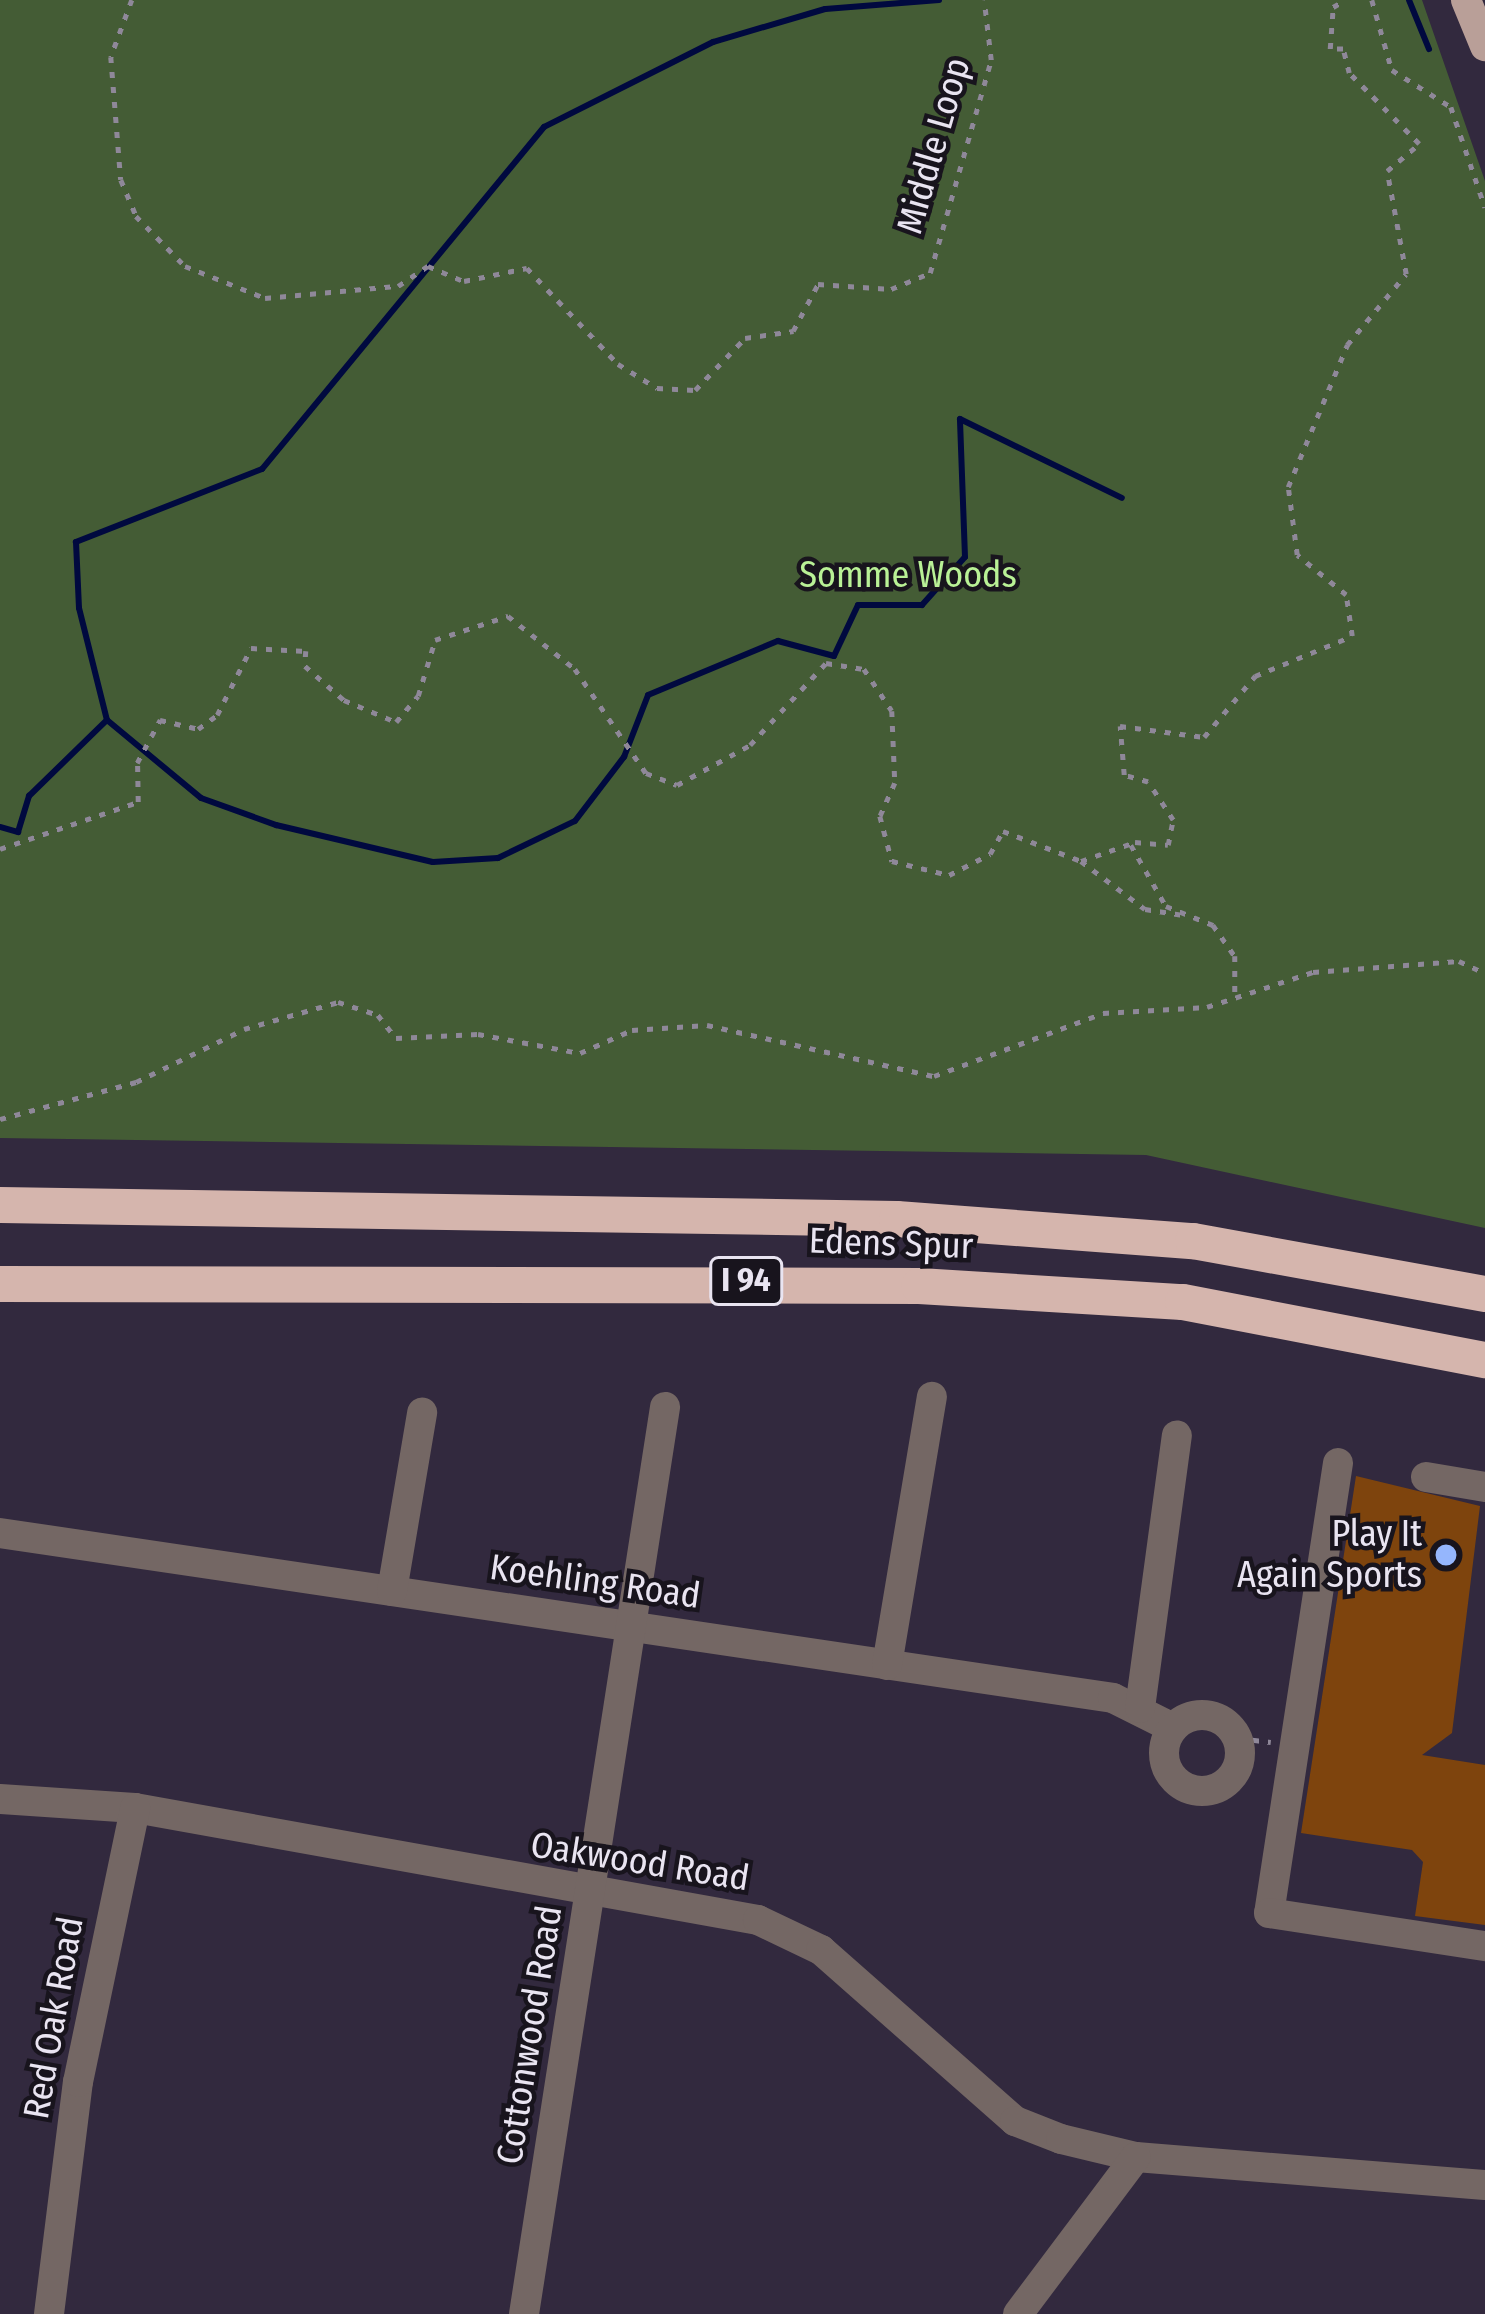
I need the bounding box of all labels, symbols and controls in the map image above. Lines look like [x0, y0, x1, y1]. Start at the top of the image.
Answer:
street label: Middle Loop [888, 53, 980, 239]
park label: Somme Woods [799, 554, 1017, 598]
street label: Edens Spur [808, 1220, 974, 1268]
road number: I 94 [707, 1254, 785, 1308]
place label: Play It Again Sports [1237, 1512, 1422, 1597]
marker: Play It Again Sports [1433, 1542, 1459, 1568]
street label: Koehling Road [487, 1546, 703, 1618]
street label: Oakwood Road [528, 1823, 752, 1901]
street label: Cottonwood Road [488, 1903, 572, 2167]
street label: Red Oak Road [15, 1914, 93, 2122]

